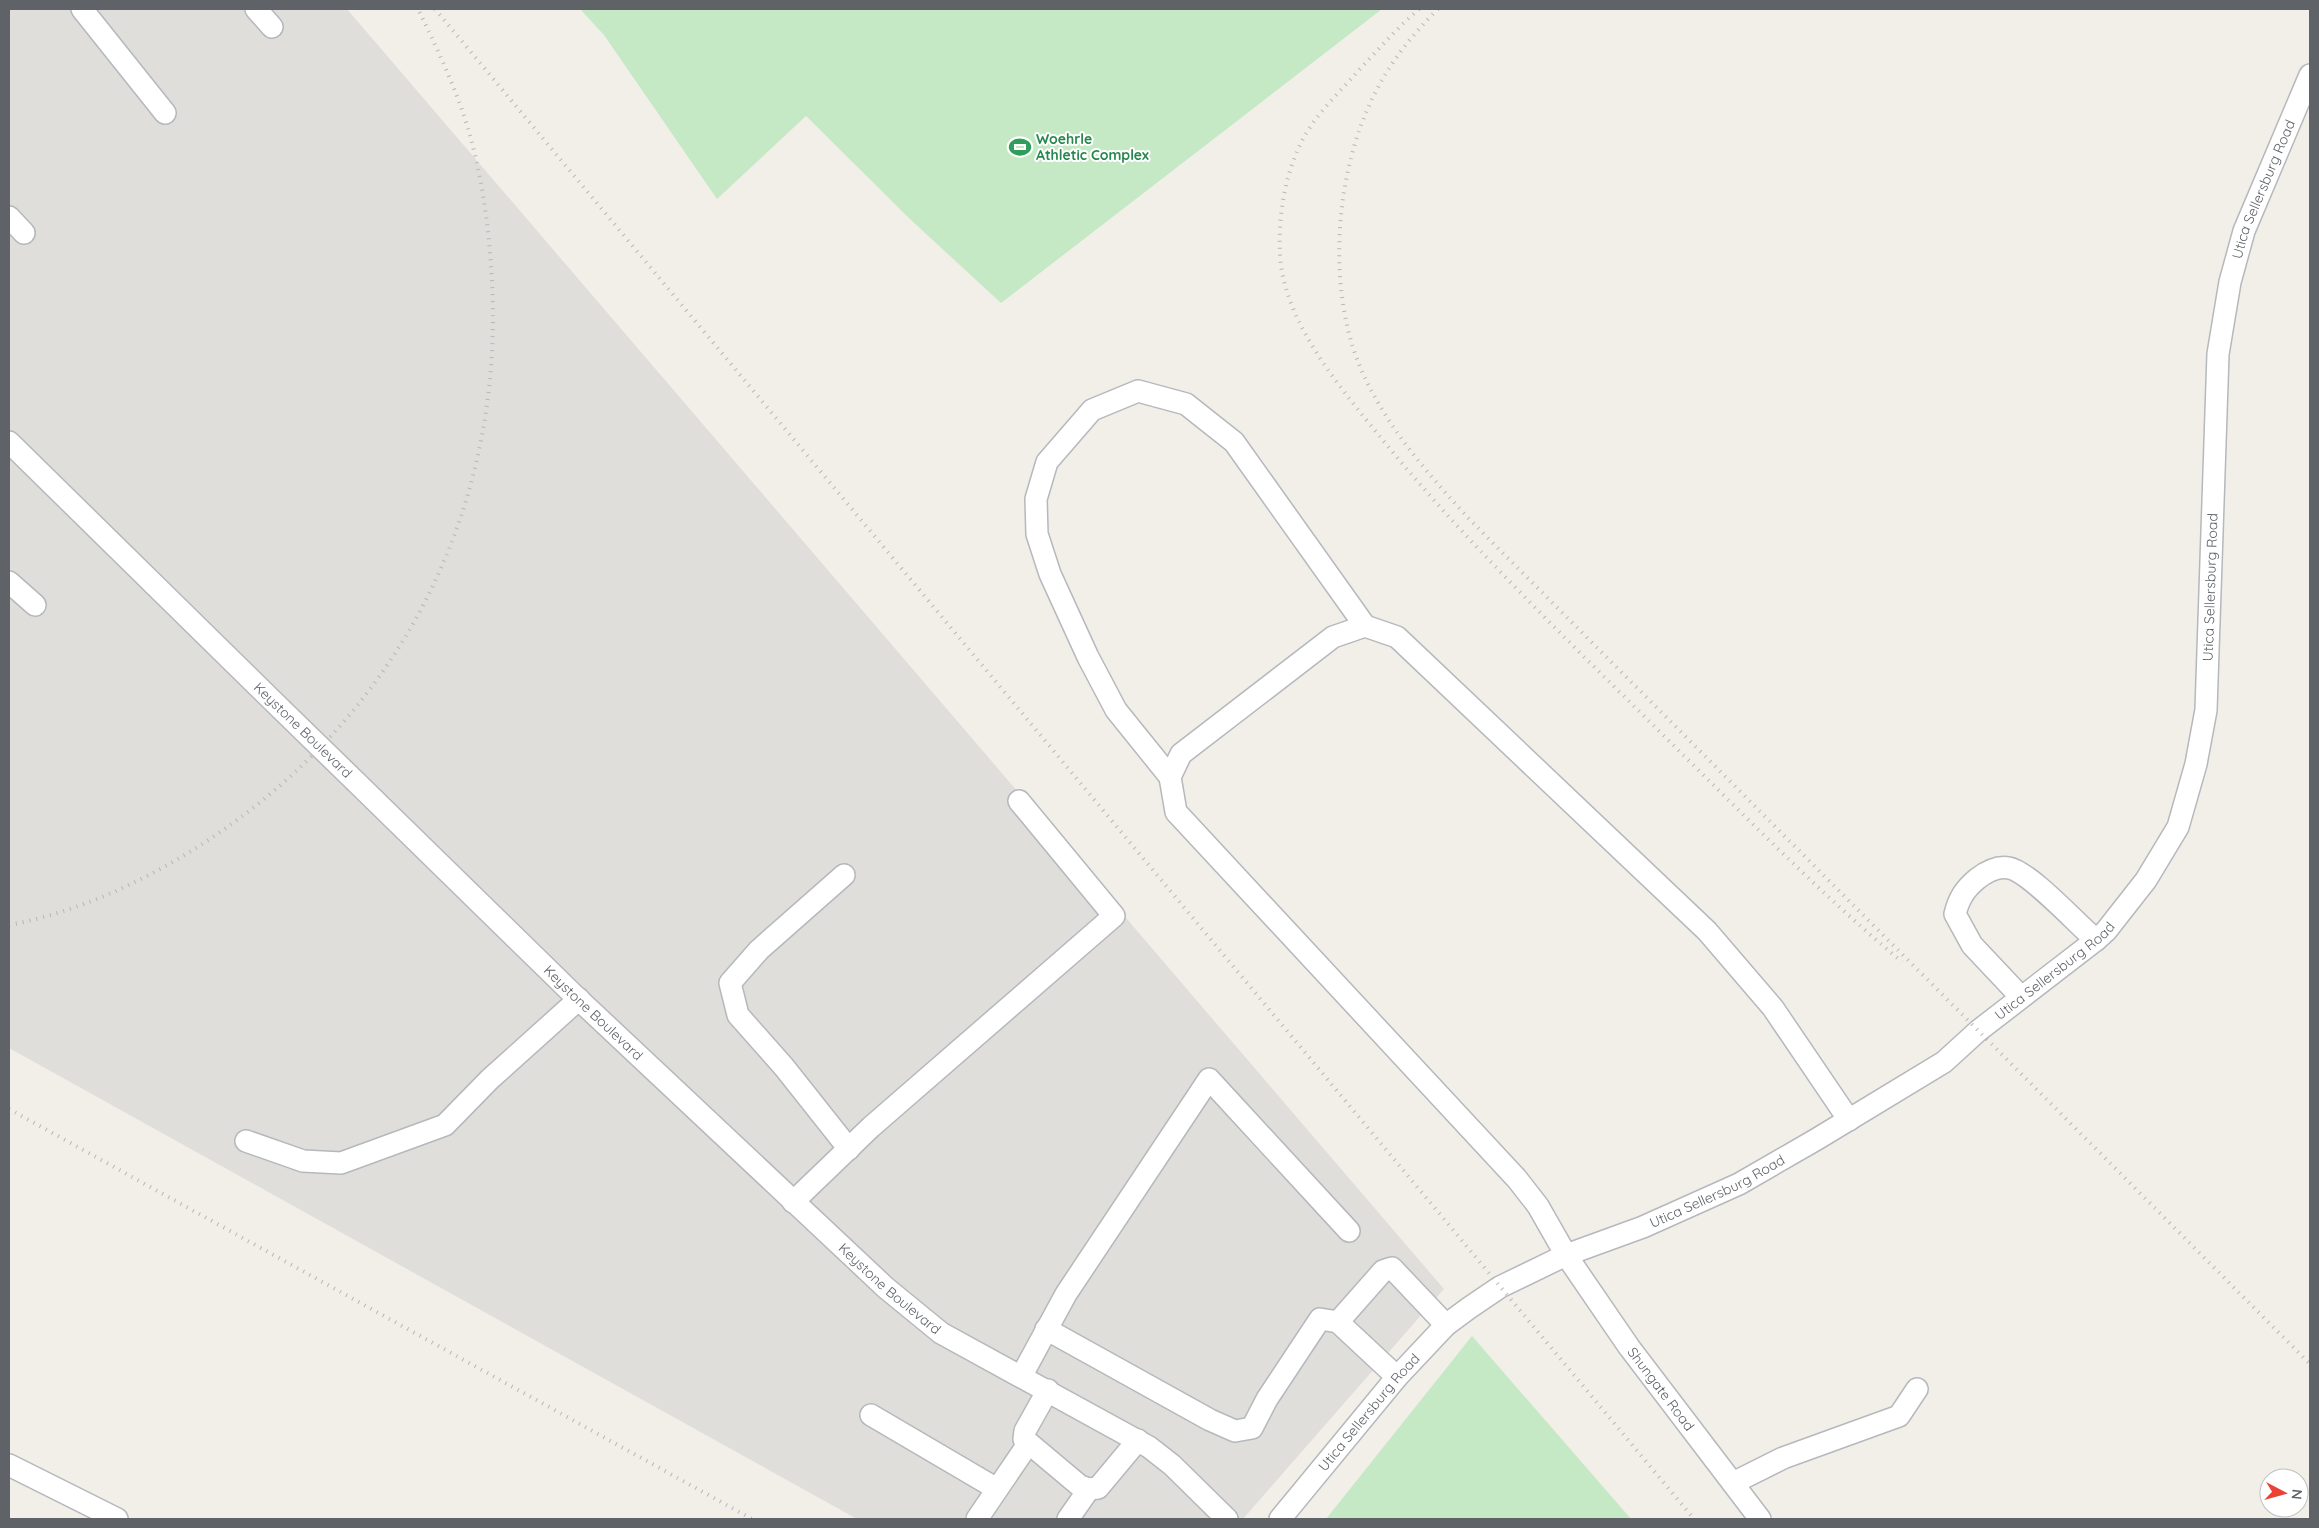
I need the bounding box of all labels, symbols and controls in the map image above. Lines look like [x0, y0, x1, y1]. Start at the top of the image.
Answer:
street label: Utica Sellersburg Road [2228, 117, 2299, 261]
place label: Woehrle Athletic Complex [1036, 130, 1149, 164]
sports icon: Woehrle Athletic Complex [1007, 134, 1033, 160]
street label: Utica Sellersburg Road [2199, 513, 2222, 662]
street label: Keystone Boulevard [250, 678, 356, 782]
street label: Utica Sellersburg Road [1991, 918, 2119, 1024]
street label: Keystone Boulevard [540, 961, 647, 1064]
street label: Utica Sellersburg Road [1647, 1151, 1788, 1232]
street label: Keystone Boulevard [835, 1239, 945, 1338]
street label: Shungate Road [1624, 1344, 1698, 1434]
street label: Utica Sellersburg Road [1314, 1350, 1424, 1475]
north arrow [2259, 1468, 2309, 1518]
text: N [2287, 1488, 2306, 1500]

